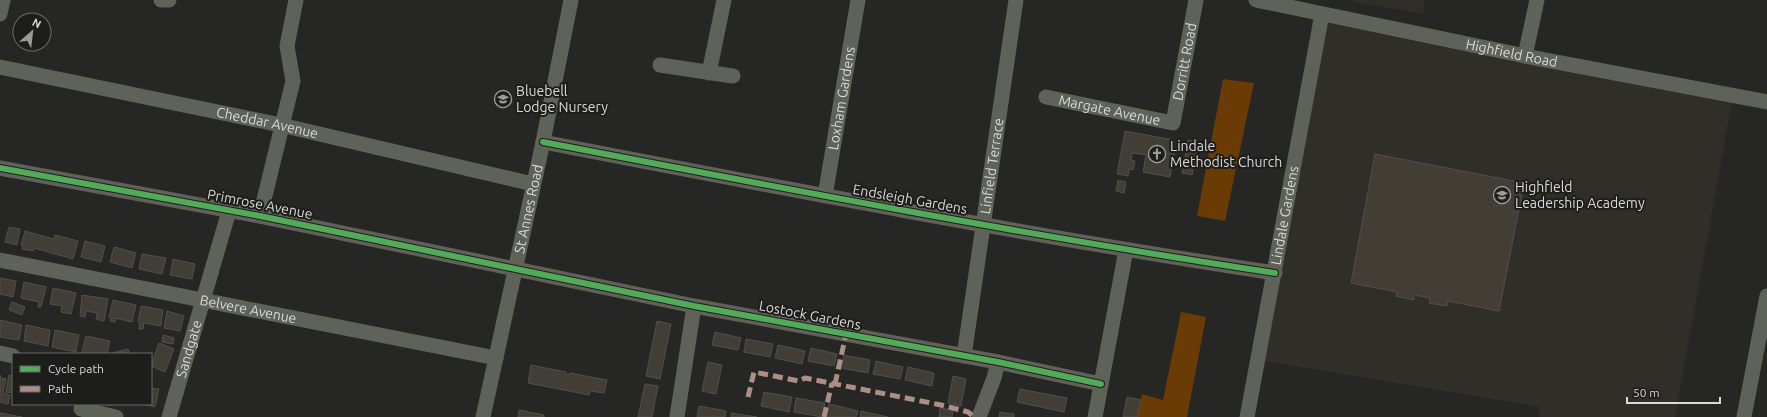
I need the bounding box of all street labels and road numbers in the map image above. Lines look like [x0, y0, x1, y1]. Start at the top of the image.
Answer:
street label: Dorritt Road [1169, 22, 1200, 102]
street label: Highfield Road [1464, 36, 1559, 70]
street label: Loxham Gardens [825, 45, 858, 151]
street label: Margate Avenue [1057, 92, 1162, 128]
street label: Cheddar Avenue [215, 104, 320, 141]
street label: Linfield Terrace [977, 117, 1007, 215]
street label: St Annes Road [511, 163, 546, 255]
street label: Lindale Gardens [1267, 165, 1302, 266]
street label: Endsleigh Gardens [852, 181, 968, 217]
street label: Primrose Avenue [206, 186, 314, 222]
street label: Belvere Avenue [198, 292, 298, 326]
street label: Lostock Gardens [758, 297, 862, 333]
street label: Sandgate [173, 318, 205, 380]

